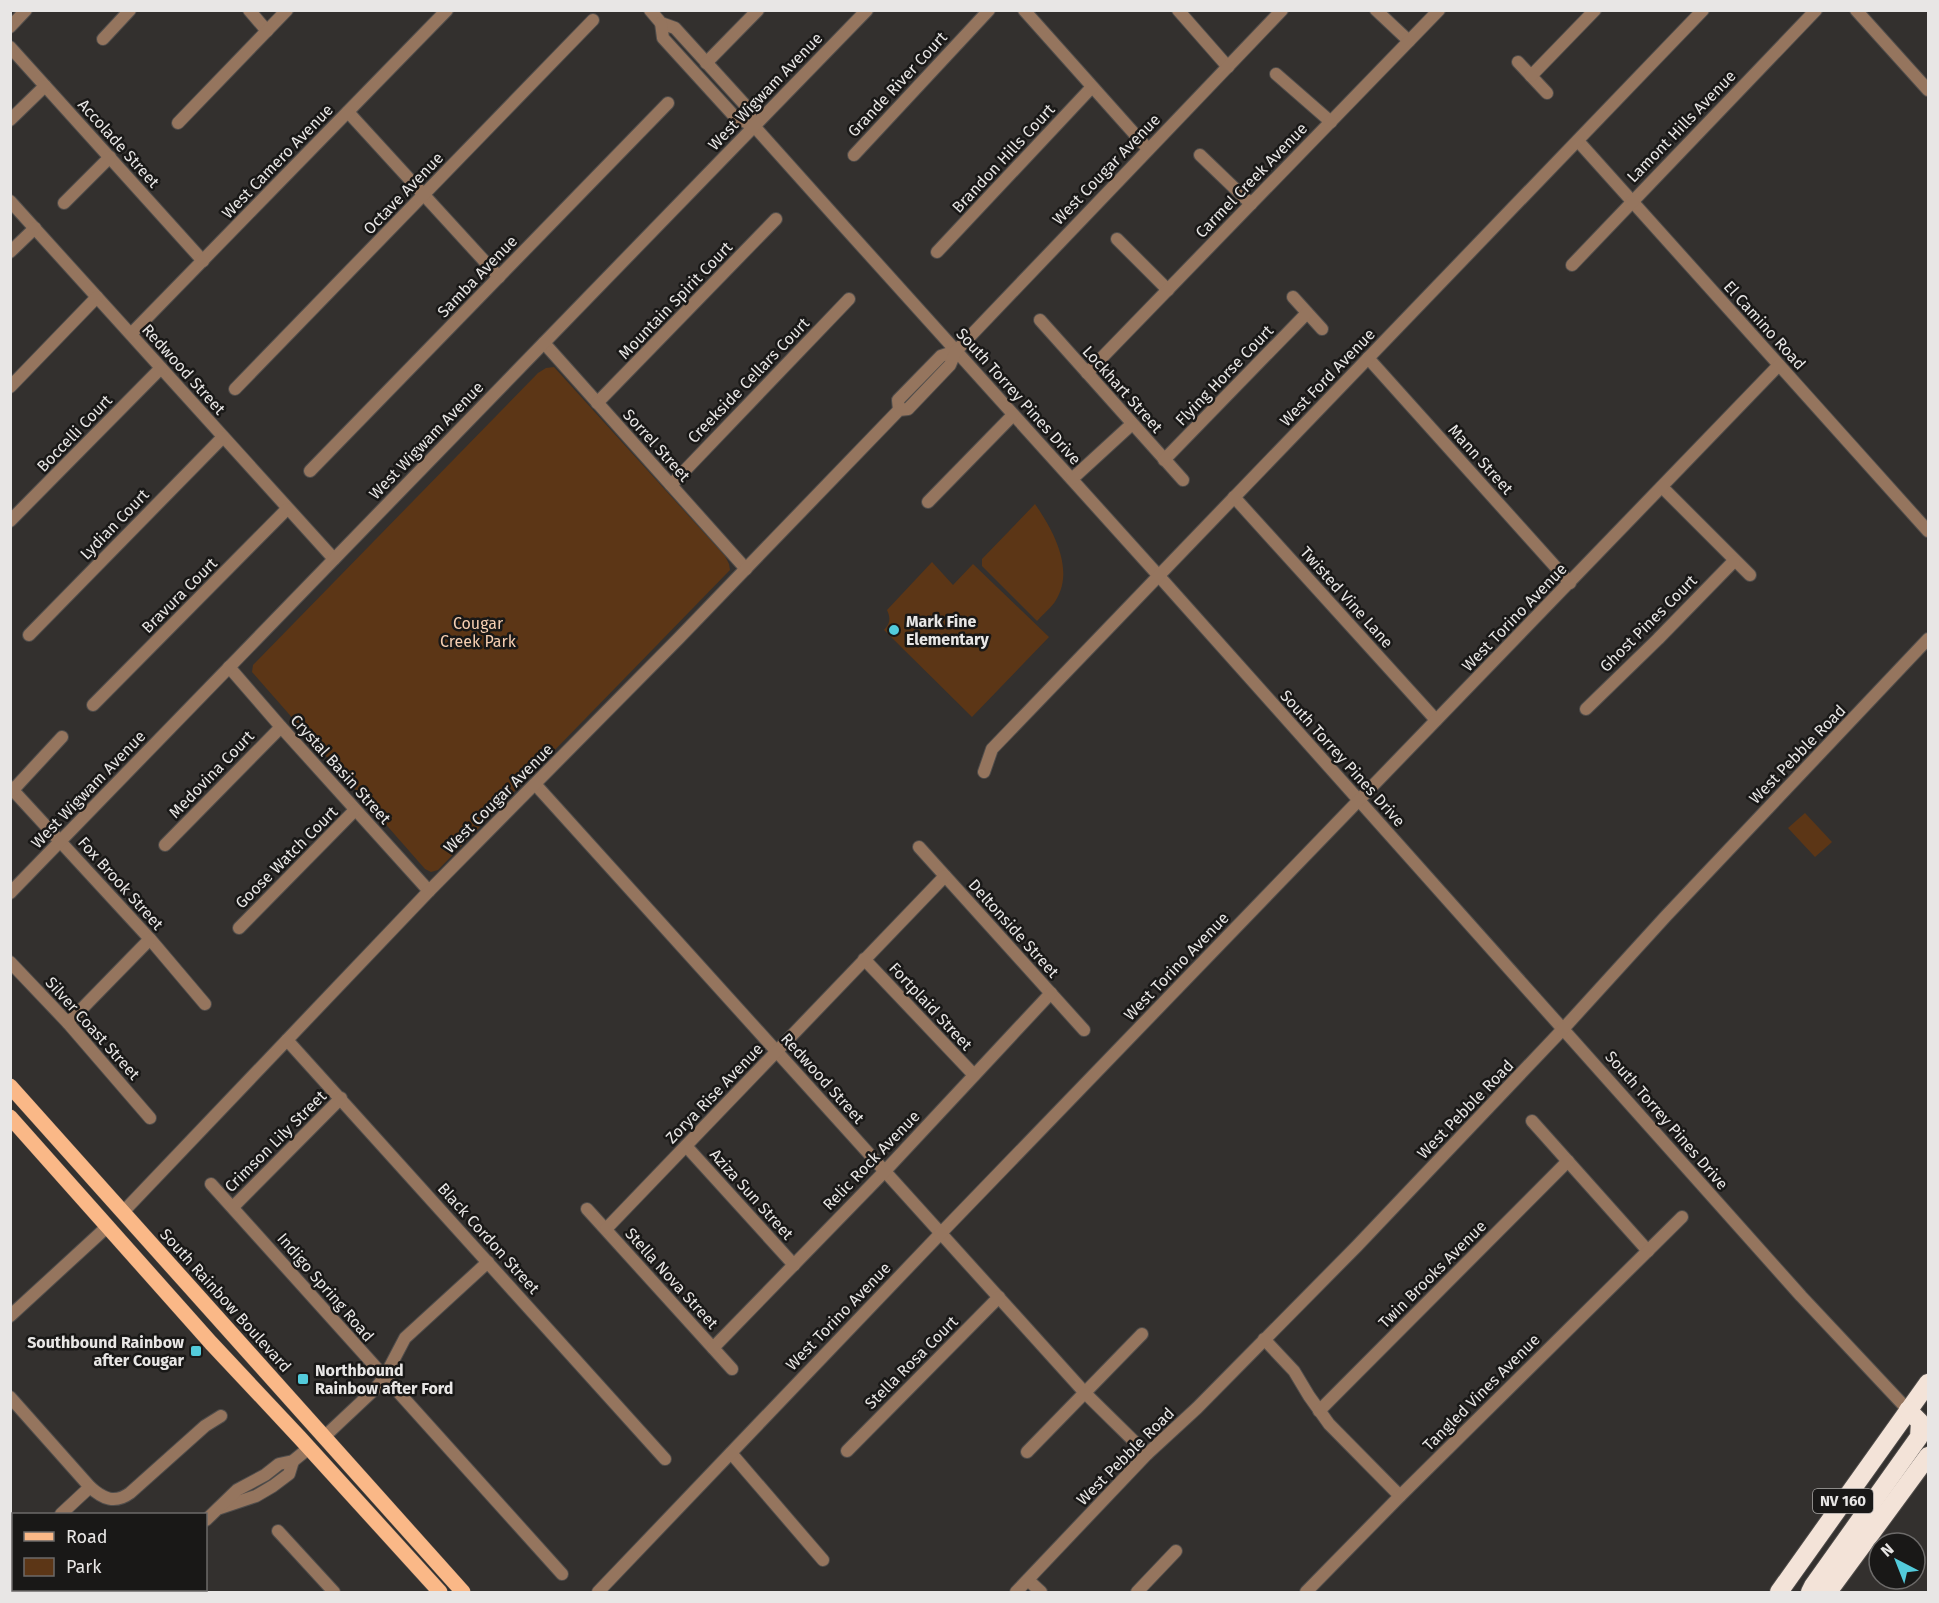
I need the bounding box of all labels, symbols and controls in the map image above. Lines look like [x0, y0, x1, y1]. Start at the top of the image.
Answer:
street label: Grande River Court [844, 28, 951, 141]
street label: West Wigwam Avenue [704, 29, 827, 154]
street label: Lamont Hills Avenue [1623, 66, 1740, 186]
street label: Accolade Street [74, 95, 163, 192]
street label: West Camero Avenue [218, 100, 337, 222]
street label: Brandon Hills Court [948, 100, 1059, 217]
street label: West Cougar Avenue [1049, 110, 1164, 229]
street label: Carmel Creek Avenue [1192, 119, 1311, 242]
street label: Octave Avenue [359, 148, 447, 238]
street label: Samba Avenue [434, 231, 521, 321]
street label: Mountain Spirit Court [614, 238, 736, 363]
street label: El Camino Road [1720, 277, 1809, 374]
street label: Creekside Cellars Court [684, 314, 813, 447]
street label: Redwood Street [138, 320, 229, 419]
street label: Flying Horse Court [1172, 321, 1277, 430]
street label: South Torrey Pines Drive [952, 324, 1085, 469]
street label: West Ford Avenue [1276, 325, 1379, 430]
street label: Lockhart Street [1079, 342, 1167, 437]
street label: West Wigwam Avenue [365, 378, 488, 503]
street label: Boccelli Court [33, 391, 116, 476]
street label: Sorrel Street [619, 405, 694, 486]
street label: Mann Street [1444, 420, 1517, 498]
street label: Lydian Court [76, 485, 153, 563]
street label: Twisted Vine Lane [1296, 543, 1397, 652]
street label: Bravura Court [138, 554, 221, 637]
street label: West Torino Avenue [1458, 559, 1571, 675]
street label: Ghost Pines Court [1596, 571, 1701, 676]
place label: Mark Fine Elementary [906, 612, 990, 649]
park label: Cougar Creek Park [440, 614, 517, 651]
marker: Mark Fine Elementary [887, 623, 901, 637]
street label: South Torrey Pines Drive [1276, 686, 1409, 831]
street label: West Pebble Road [1745, 701, 1849, 808]
street label: Crystal Basin Street [287, 711, 395, 828]
street label: West Wigwam Avenue [27, 727, 150, 852]
street label: Medovina Court [165, 727, 258, 822]
street label: West Cougar Avenue [440, 740, 557, 857]
street label: Goose Watch Court [231, 802, 342, 912]
street label: Fox Brook Street [74, 833, 167, 934]
street label: Deltonside Street [964, 875, 1063, 982]
street label: West Torino Avenue [1120, 908, 1233, 1024]
street label: Fortplaid Street [885, 958, 976, 1054]
street label: Silver Coast Street [41, 973, 144, 1084]
street label: Redwood Street [777, 1029, 868, 1128]
street label: Zorya Rise Avenue [662, 1039, 767, 1147]
street label: South Torrey Pines Drive [1601, 1047, 1732, 1193]
street label: West Pebble Road [1413, 1056, 1517, 1163]
street label: Crimson Lily Street [221, 1086, 330, 1196]
street label: Relic Rock Avenue [819, 1107, 924, 1214]
street label: Aziza Sun Street [706, 1145, 797, 1244]
street label: Black Cordon Street [434, 1179, 544, 1298]
street label: Twin Brooks Avenue [1375, 1217, 1490, 1332]
street label: Stella Nova Street [621, 1224, 722, 1333]
street label: South Rainbow Boulevard [156, 1225, 295, 1376]
street label: Indigo Spring Road [273, 1229, 378, 1345]
street label: West Torino Avenue [782, 1258, 895, 1374]
street label: Stella Rosa Court [861, 1312, 962, 1413]
street label: Tangled Vines Avenue [1419, 1330, 1544, 1455]
place label: Southbound Rainbow after Cougar [27, 1333, 185, 1370]
marker: Southbound Rainbow after Cougar [189, 1344, 203, 1358]
place label: Northbound Rainbow after Ford [315, 1361, 453, 1398]
marker: Northbound Rainbow after Ford [296, 1372, 310, 1386]
street label: West Pebble Road [1073, 1404, 1178, 1509]
road number: NV 160 [1813, 1489, 1873, 1513]
legend [12, 1513, 207, 1591]
text: Road [66, 1526, 108, 1548]
north arrow [1867, 1531, 1927, 1591]
text: N [1877, 1540, 1898, 1561]
text: Park [66, 1556, 102, 1578]

